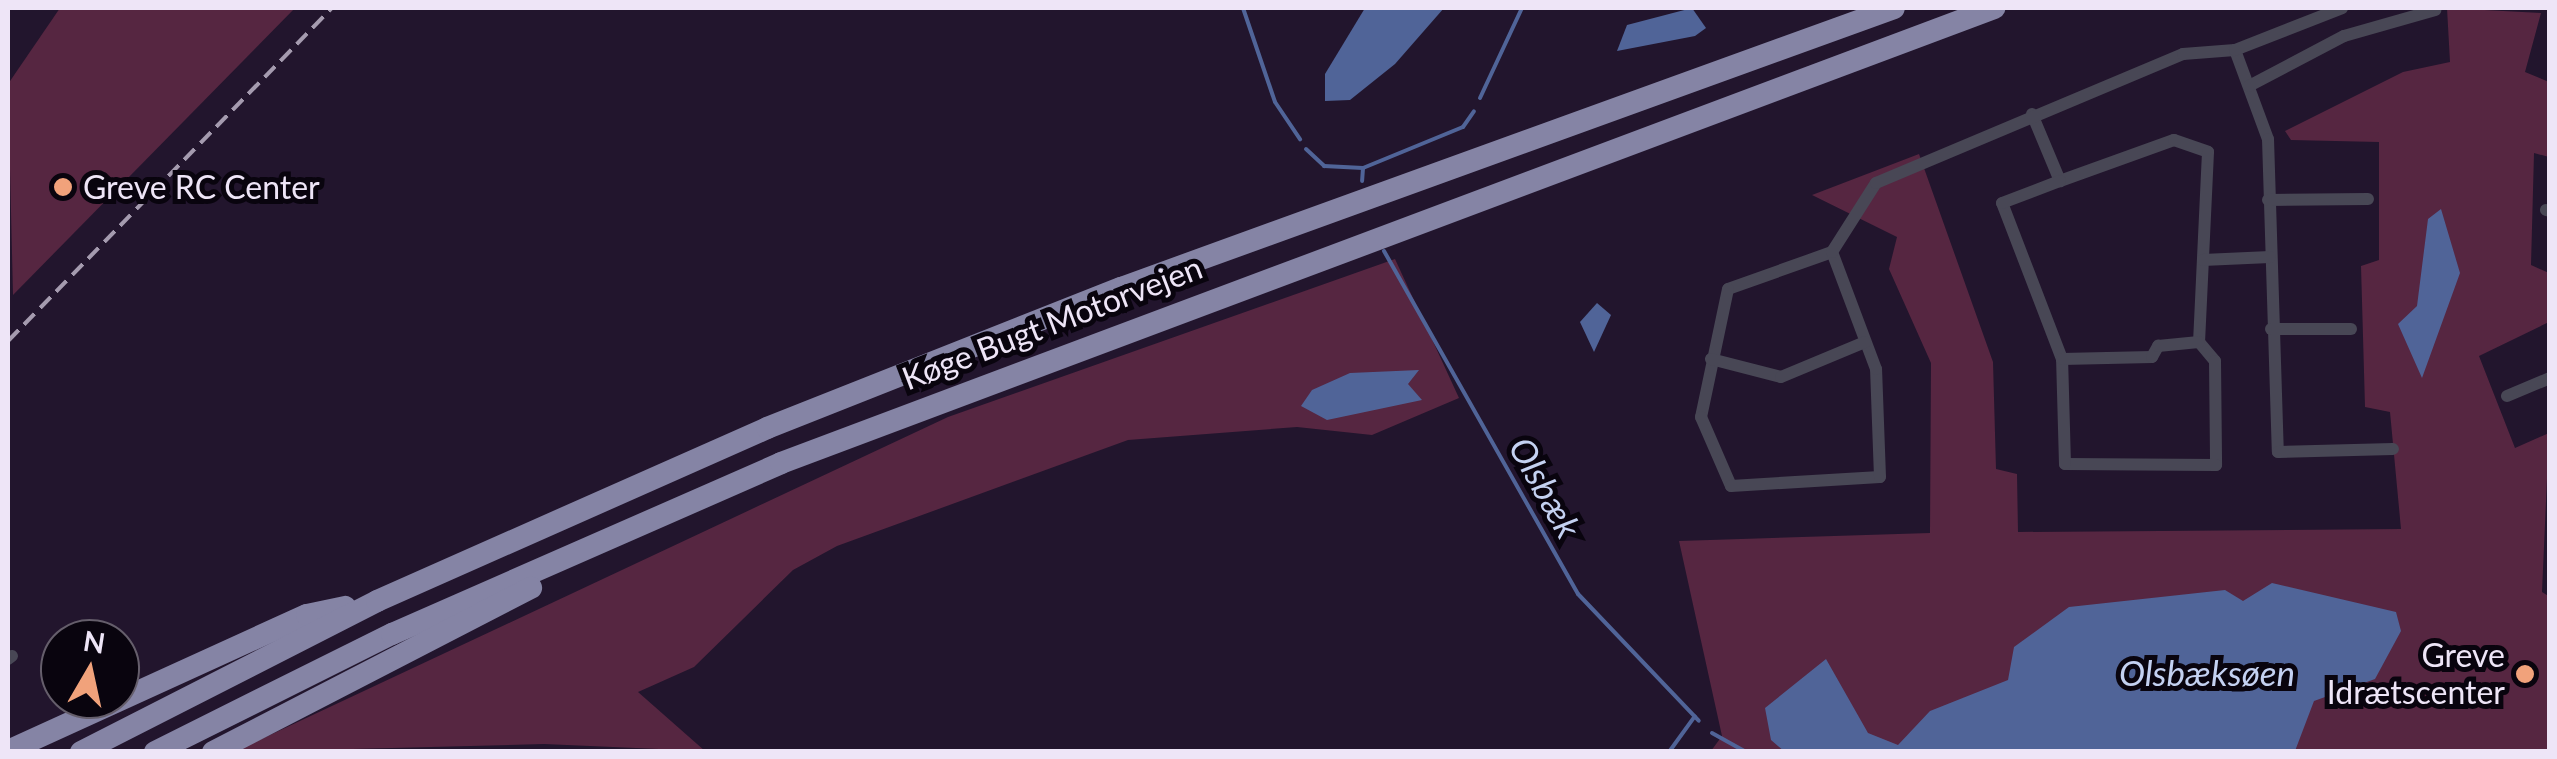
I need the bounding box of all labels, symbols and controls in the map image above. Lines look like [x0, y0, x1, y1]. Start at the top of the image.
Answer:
place label: Greve RC Center [83, 168, 320, 206]
marker: Greve RC Center [52, 176, 74, 198]
street label: Køge Bugt Motorvejen [897, 248, 1207, 398]
water label: Olsbæk [1501, 429, 1591, 545]
north arrow [40, 619, 140, 719]
text: N [81, 623, 108, 660]
place label: Greve Idrætscenter [2327, 637, 2505, 712]
water label: Olsbæksøen [2119, 651, 2295, 693]
marker: Greve Idrætscenter [2514, 663, 2536, 685]

